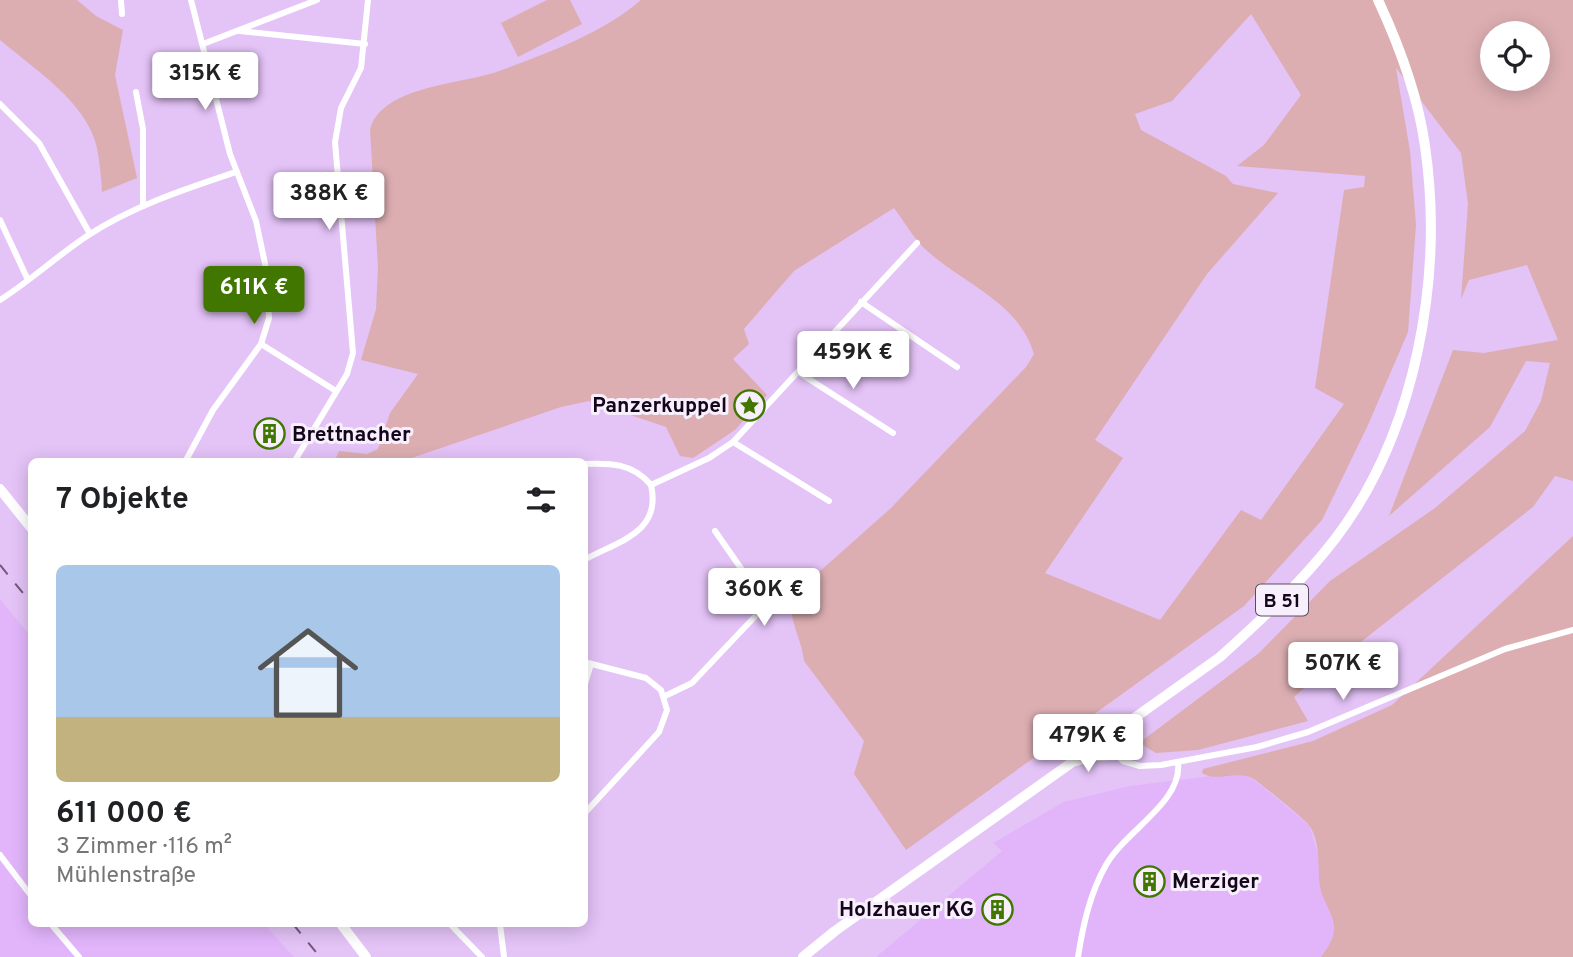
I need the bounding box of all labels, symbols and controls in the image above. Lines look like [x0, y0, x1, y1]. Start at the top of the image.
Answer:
map controls [1480, 21, 1550, 91]
button: locate [1480, 21, 1550, 91]
pin: 315K € [148, 52, 262, 112]
text: 315K € [168, 60, 242, 89]
pin: 388K € [272, 173, 386, 232]
text: 388K € [289, 180, 369, 209]
pin: 611K € [197, 266, 311, 326]
text: 611K € [219, 274, 289, 303]
pin: 459K € [796, 332, 910, 391]
text: 459K € [813, 339, 893, 368]
place icon: Panzerkuppel [733, 388, 767, 422]
place label: Panzerkuppel [592, 393, 727, 420]
building icon: Brettnacher [252, 417, 286, 451]
place label: Brettnacher [292, 422, 411, 449]
icon: filters [522, 481, 560, 519]
text: 7 Objekte [56, 482, 189, 519]
pin: 360K € [707, 568, 821, 628]
text: 360K € [724, 576, 804, 605]
road number: B 51 [1256, 584, 1308, 615]
icon: home [245, 610, 371, 736]
pin: 507K € [1286, 642, 1400, 702]
text: 507K € [1304, 650, 1382, 679]
pin: 479K € [1031, 714, 1145, 774]
text: 479K € [1049, 722, 1127, 751]
text: 611 000 € [56, 796, 192, 833]
text: 3 Zimmer · 116 m² [56, 833, 232, 862]
text: Mühlenstraße [56, 862, 196, 891]
building icon: Merziger [1132, 864, 1166, 898]
place label: Merziger [1172, 869, 1259, 896]
building icon: Holzhauer KG [980, 892, 1014, 926]
place label: Holzhauer KG [839, 897, 974, 924]

